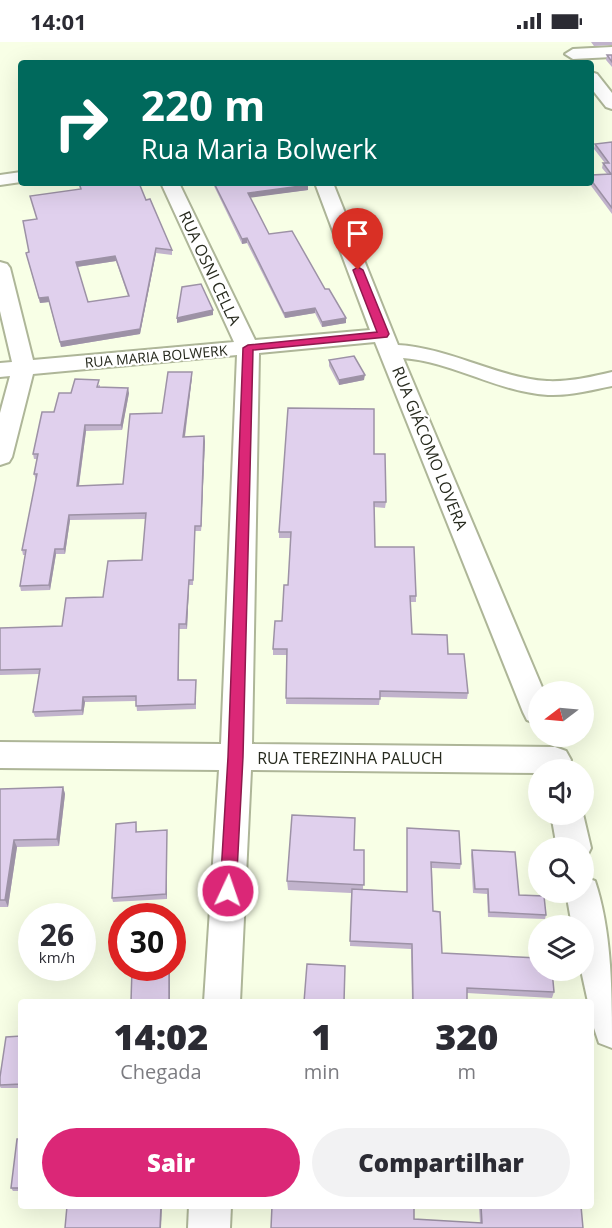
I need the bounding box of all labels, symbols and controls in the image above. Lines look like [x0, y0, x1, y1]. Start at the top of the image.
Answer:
text: 14:01 [30, 6, 87, 36]
text: 220 m [141, 76, 265, 133]
icon: right [42, 84, 120, 162]
text: Rua Maria Bolwerk [141, 130, 377, 167]
street label: RUA OSNI CELLA [174, 207, 246, 329]
pin [332, 208, 383, 270]
icon: arrive [341, 217, 374, 250]
street label: RUA MARIA BOLWERK [84, 340, 228, 372]
street label: RUA GIÁCOMO LOVERA [387, 363, 473, 534]
north arrow [528, 681, 594, 747]
map controls [528, 681, 594, 981]
street label: RUA TEREZINHA PALUCH [257, 747, 443, 769]
button: sound [528, 759, 594, 825]
button: search [528, 837, 594, 903]
position arrow [196, 859, 260, 923]
speed limit sign: 30 [108, 903, 186, 981]
text: 26 [40, 914, 74, 955]
button: layers [528, 915, 594, 981]
text: km/h [39, 947, 75, 967]
text: 14:02 [114, 1012, 208, 1061]
text: 1 [311, 1012, 332, 1061]
text: 320 [435, 1012, 498, 1061]
text: Chegada [120, 1058, 202, 1085]
text: min [304, 1058, 340, 1085]
text: m [458, 1058, 476, 1085]
button: Sair [42, 1128, 300, 1197]
button: Compartilhar [312, 1128, 570, 1197]

